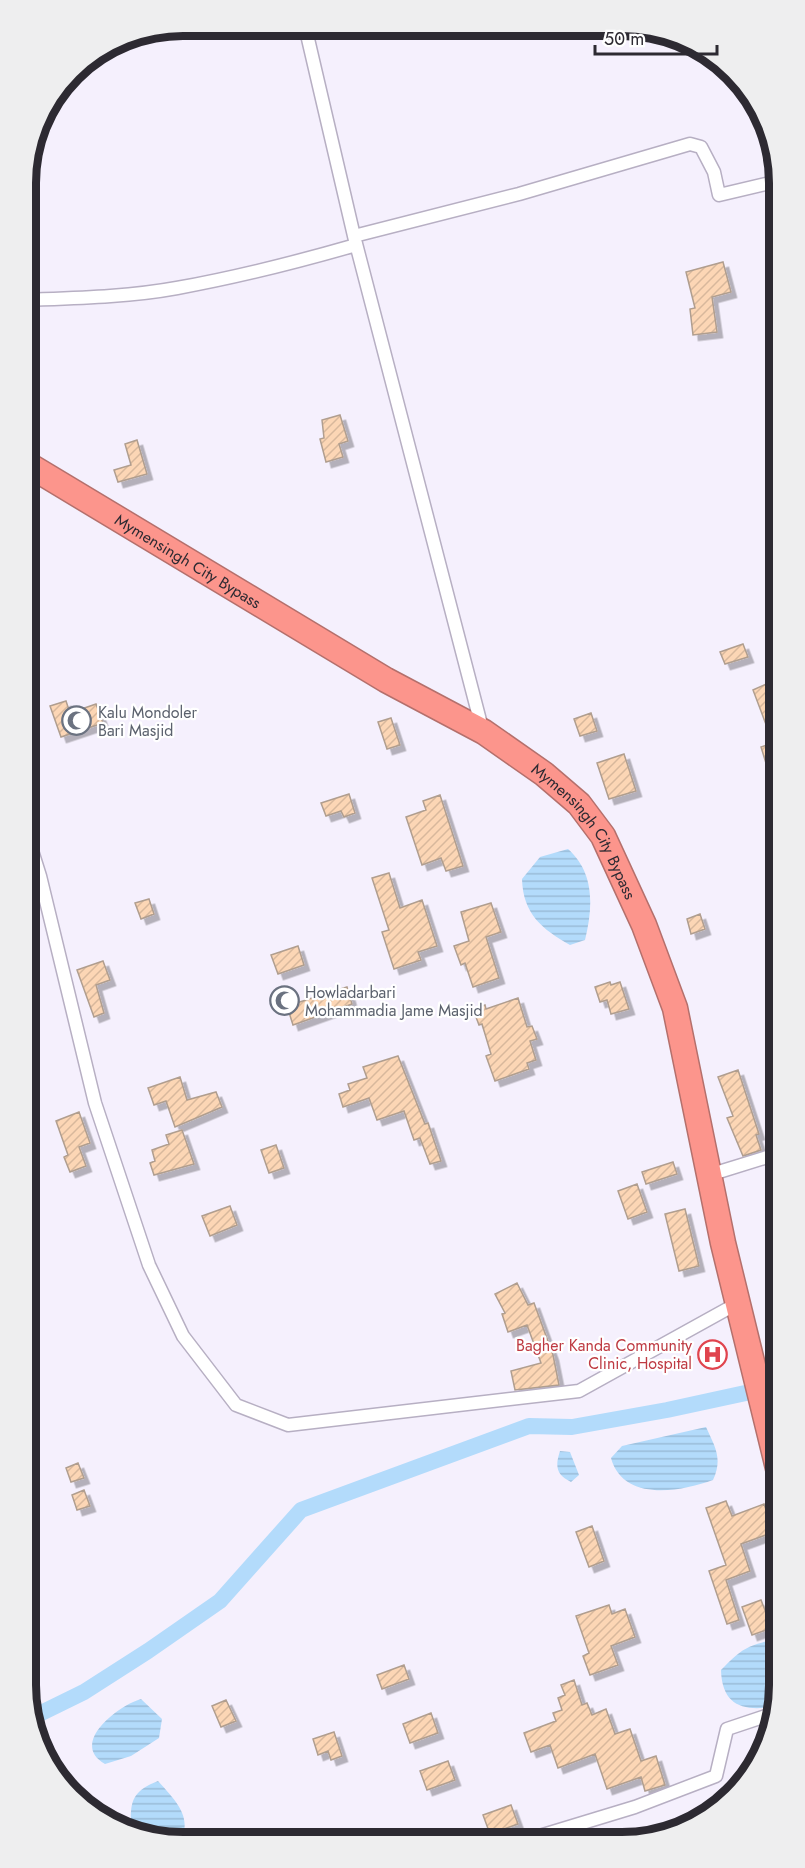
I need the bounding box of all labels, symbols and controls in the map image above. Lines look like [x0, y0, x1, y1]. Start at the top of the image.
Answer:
scale bar [595, 18, 716, 56]
text: 50 m [604, 26, 644, 52]
street label: Mymensingh City Bypass [111, 508, 266, 614]
place label: Kalu Mondoler Bari Masjid [98, 701, 197, 742]
mosque icon: Kalu Mondoler Bari Masjid [61, 705, 93, 737]
street label: Mymensingh City Bypass [527, 757, 642, 903]
place label: Howladarbari Mohammadia Jame Masjid [305, 981, 483, 1022]
mosque icon: Howladarbari Mohammadia Jame Masjid [268, 985, 300, 1017]
place label: Bagher Kanda Community Clinic, Hospital [516, 1334, 693, 1375]
hospital icon: Bagher Kanda Community Clinic, Hospital [697, 1338, 729, 1370]

